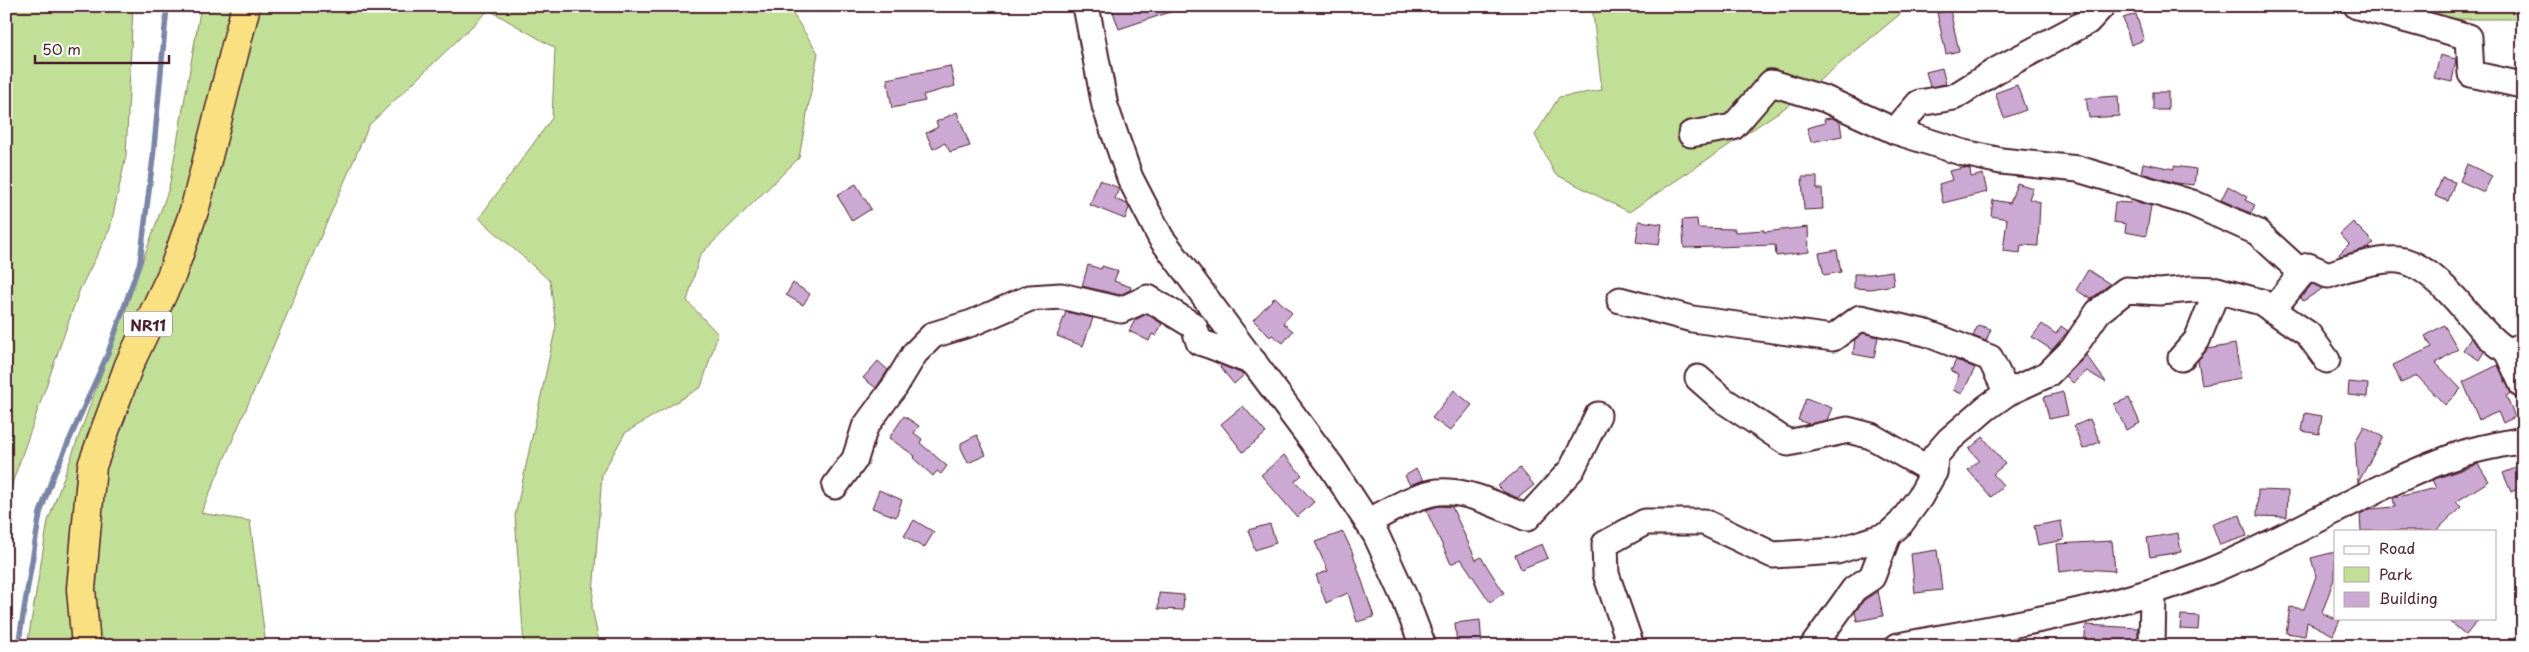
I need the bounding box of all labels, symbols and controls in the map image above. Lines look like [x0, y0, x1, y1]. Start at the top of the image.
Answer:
scale bar [35, 32, 169, 64]
text: 50 m [42, 37, 81, 60]
road number: NR11 [124, 312, 172, 336]
legend [2334, 530, 2496, 620]
text: Road [2379, 536, 2415, 559]
text: Park [2379, 562, 2413, 585]
text: Building [2379, 586, 2438, 609]

